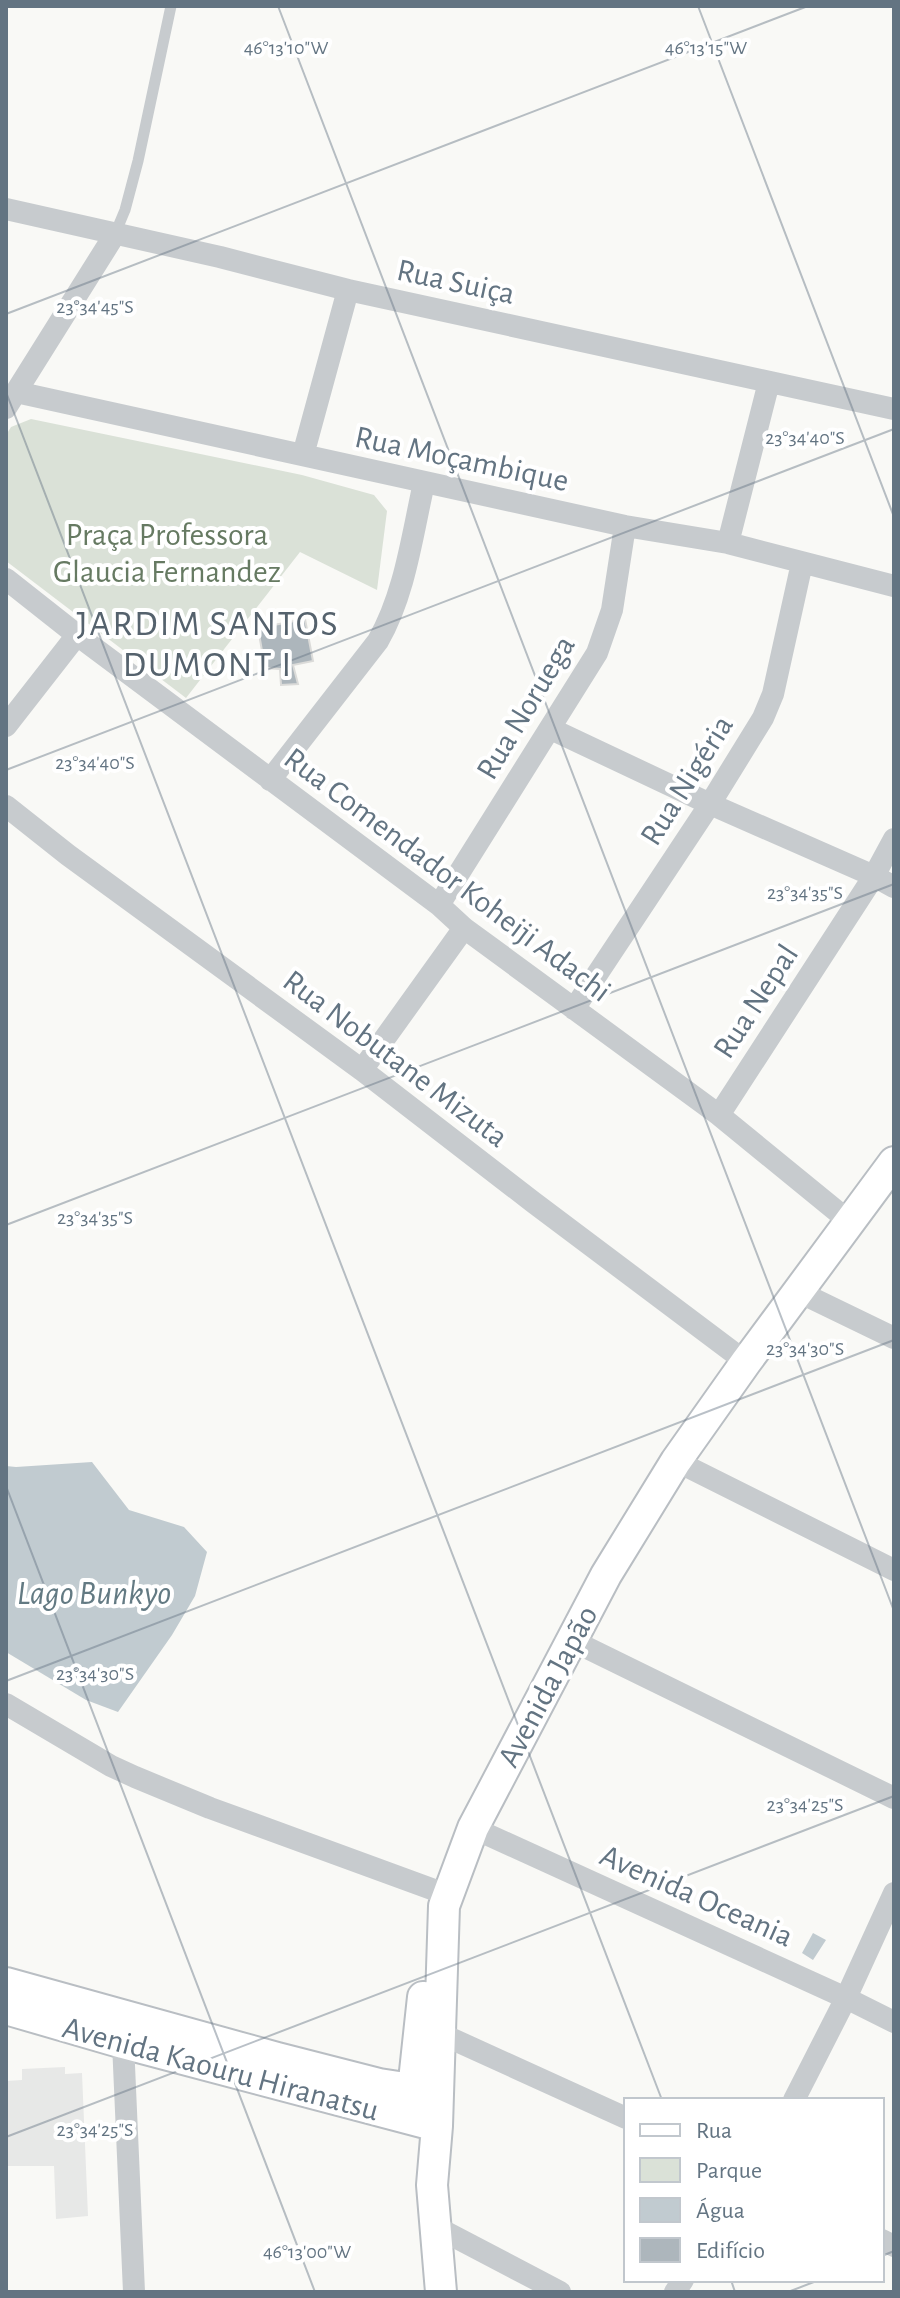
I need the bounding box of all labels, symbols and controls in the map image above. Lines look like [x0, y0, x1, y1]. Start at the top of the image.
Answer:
text: 46°13'10"W [244, 38, 328, 58]
text: 46°13'15"W [665, 38, 747, 58]
street label: Rua Suiça [394, 254, 518, 310]
text: 23°34'45"S [56, 297, 134, 317]
street label: Rua Moçambique [352, 421, 571, 497]
text: 23°34'40"S [765, 428, 845, 448]
park label: Praça Professora Glaucia Fernandez [53, 519, 281, 588]
district label: JARDIM SANTOS DUMONT I [76, 606, 340, 683]
street label: Rua Noruega [471, 630, 581, 785]
street label: Rua Nigéria [635, 710, 739, 851]
street label: Rua Comendador Koheiji Adachi [278, 742, 617, 1008]
text: 23°34'40"S [55, 753, 135, 773]
text: 23°34'35"S [767, 883, 843, 903]
street label: Rua Nepal [707, 939, 804, 1064]
street label: Rua Nobutane Mizuta [277, 964, 514, 1153]
text: 23°34'35"S [57, 1208, 133, 1228]
text: 23°34'30"S [766, 1339, 844, 1359]
water label: Lago Bunkyo [17, 1577, 171, 1611]
street label: Avenida Japão [492, 1601, 604, 1772]
text: 23°34'30"S [56, 1664, 134, 1684]
text: 23°34'25"S [767, 1795, 843, 1815]
street label: Avenida Oceania [595, 1839, 798, 1953]
street label: Avenida Kaouru Hiranatsu [59, 2011, 382, 2127]
legend [624, 2098, 884, 2282]
text: Rua [696, 2119, 732, 2143]
text: 23°34'25"S [57, 2120, 133, 2140]
text: Parque [696, 2159, 762, 2183]
text: Água [696, 2197, 745, 2223]
text: Edifício [696, 2239, 765, 2263]
text: 46°13'00"W [263, 2242, 351, 2262]

